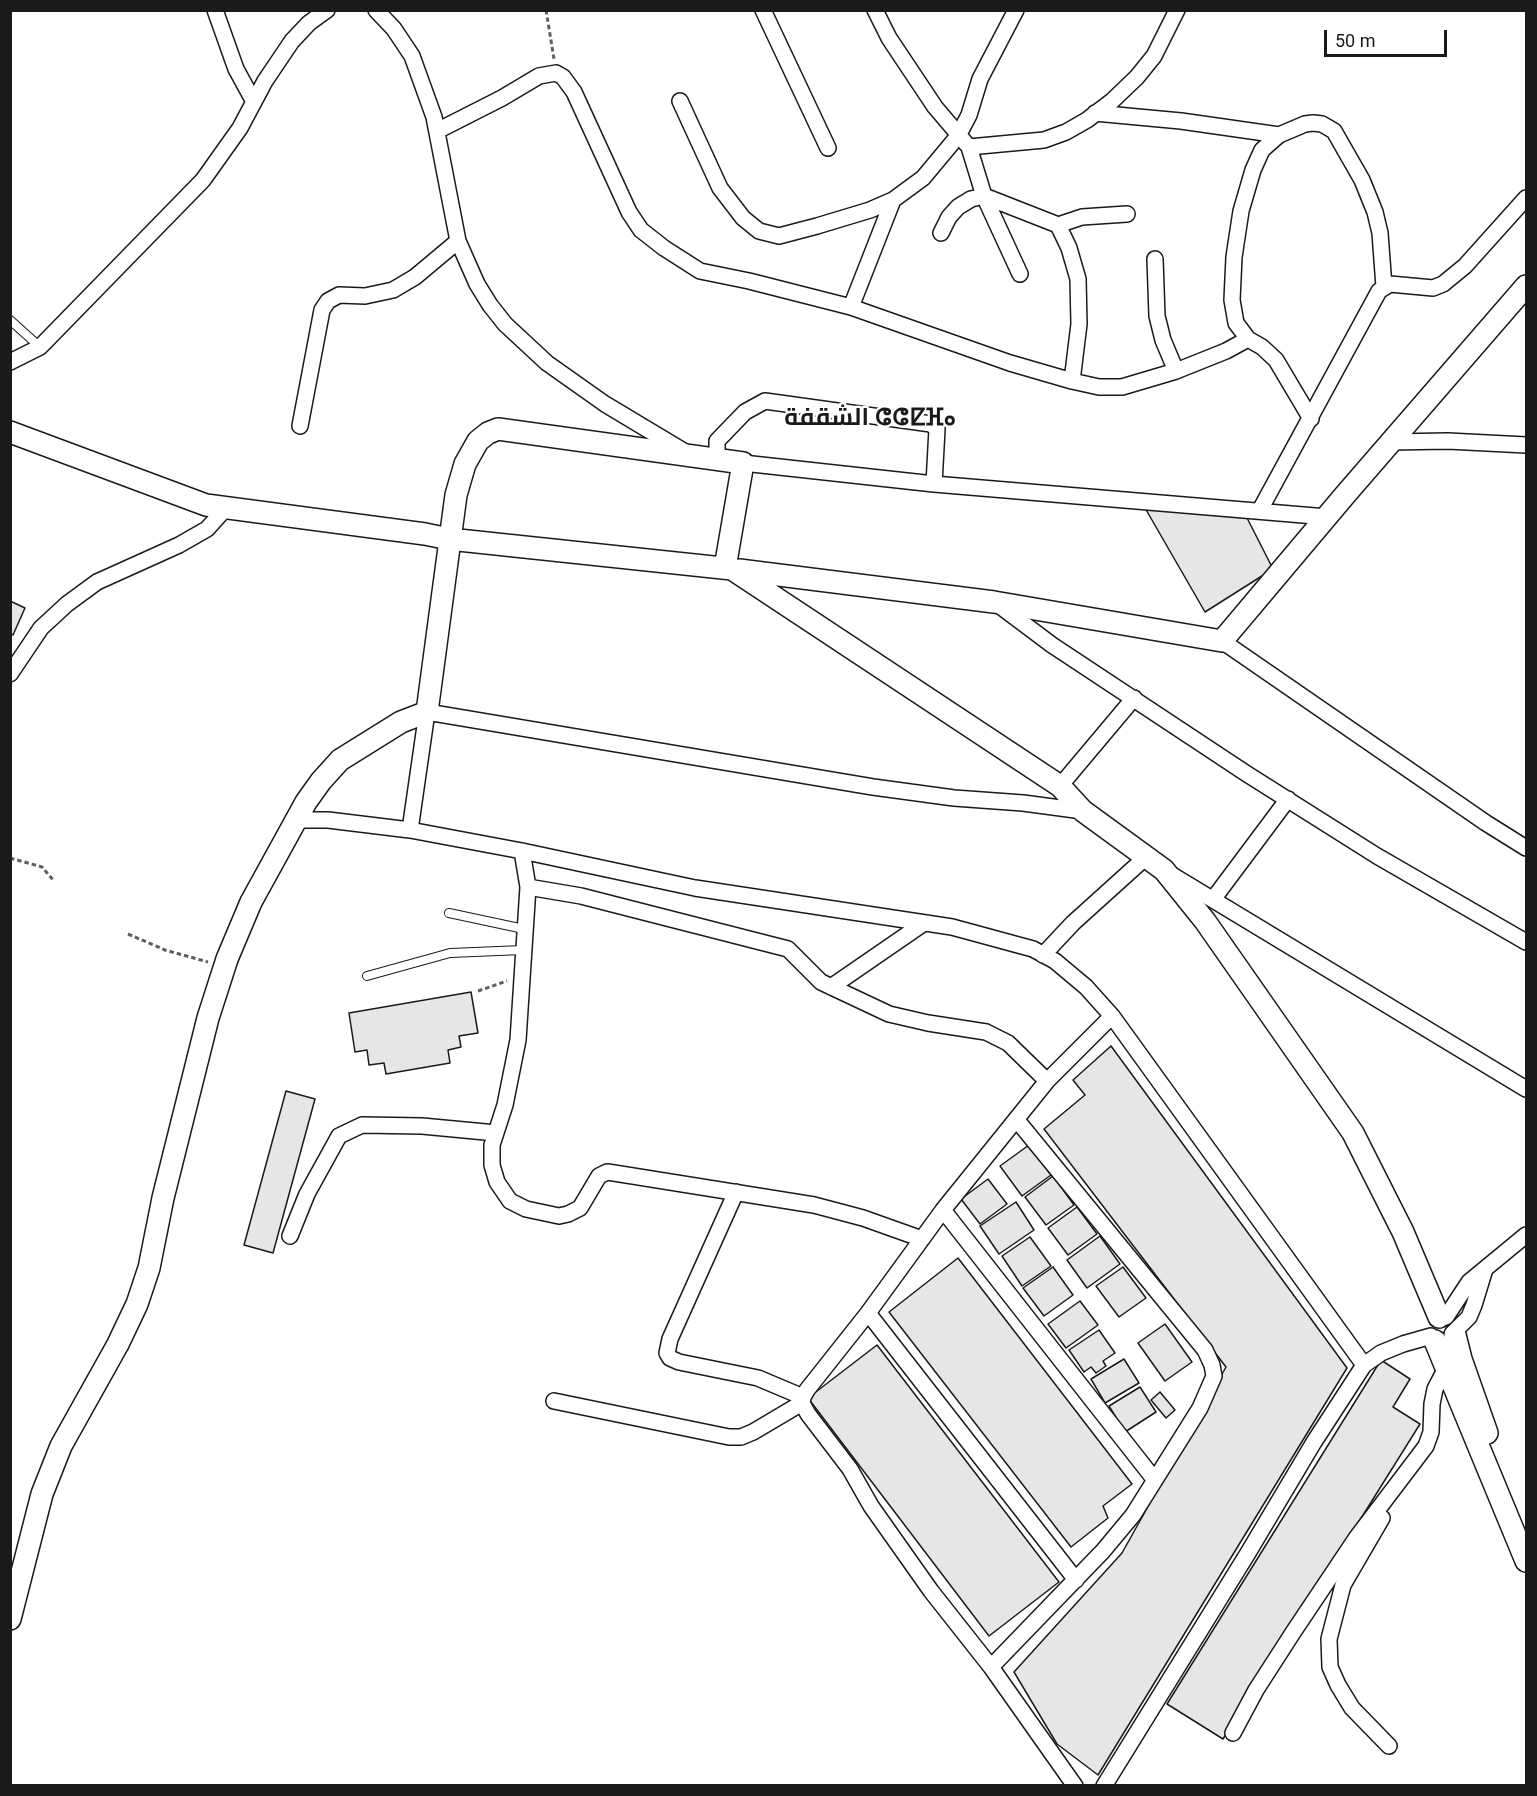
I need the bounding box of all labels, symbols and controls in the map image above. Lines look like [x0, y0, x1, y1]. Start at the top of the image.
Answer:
scale bar [1327, 18, 1450, 56]
text: 50 m [1335, 30, 1375, 51]
district label: الشقفة ⵛⵛⵇⴼⴰ [784, 405, 956, 433]

